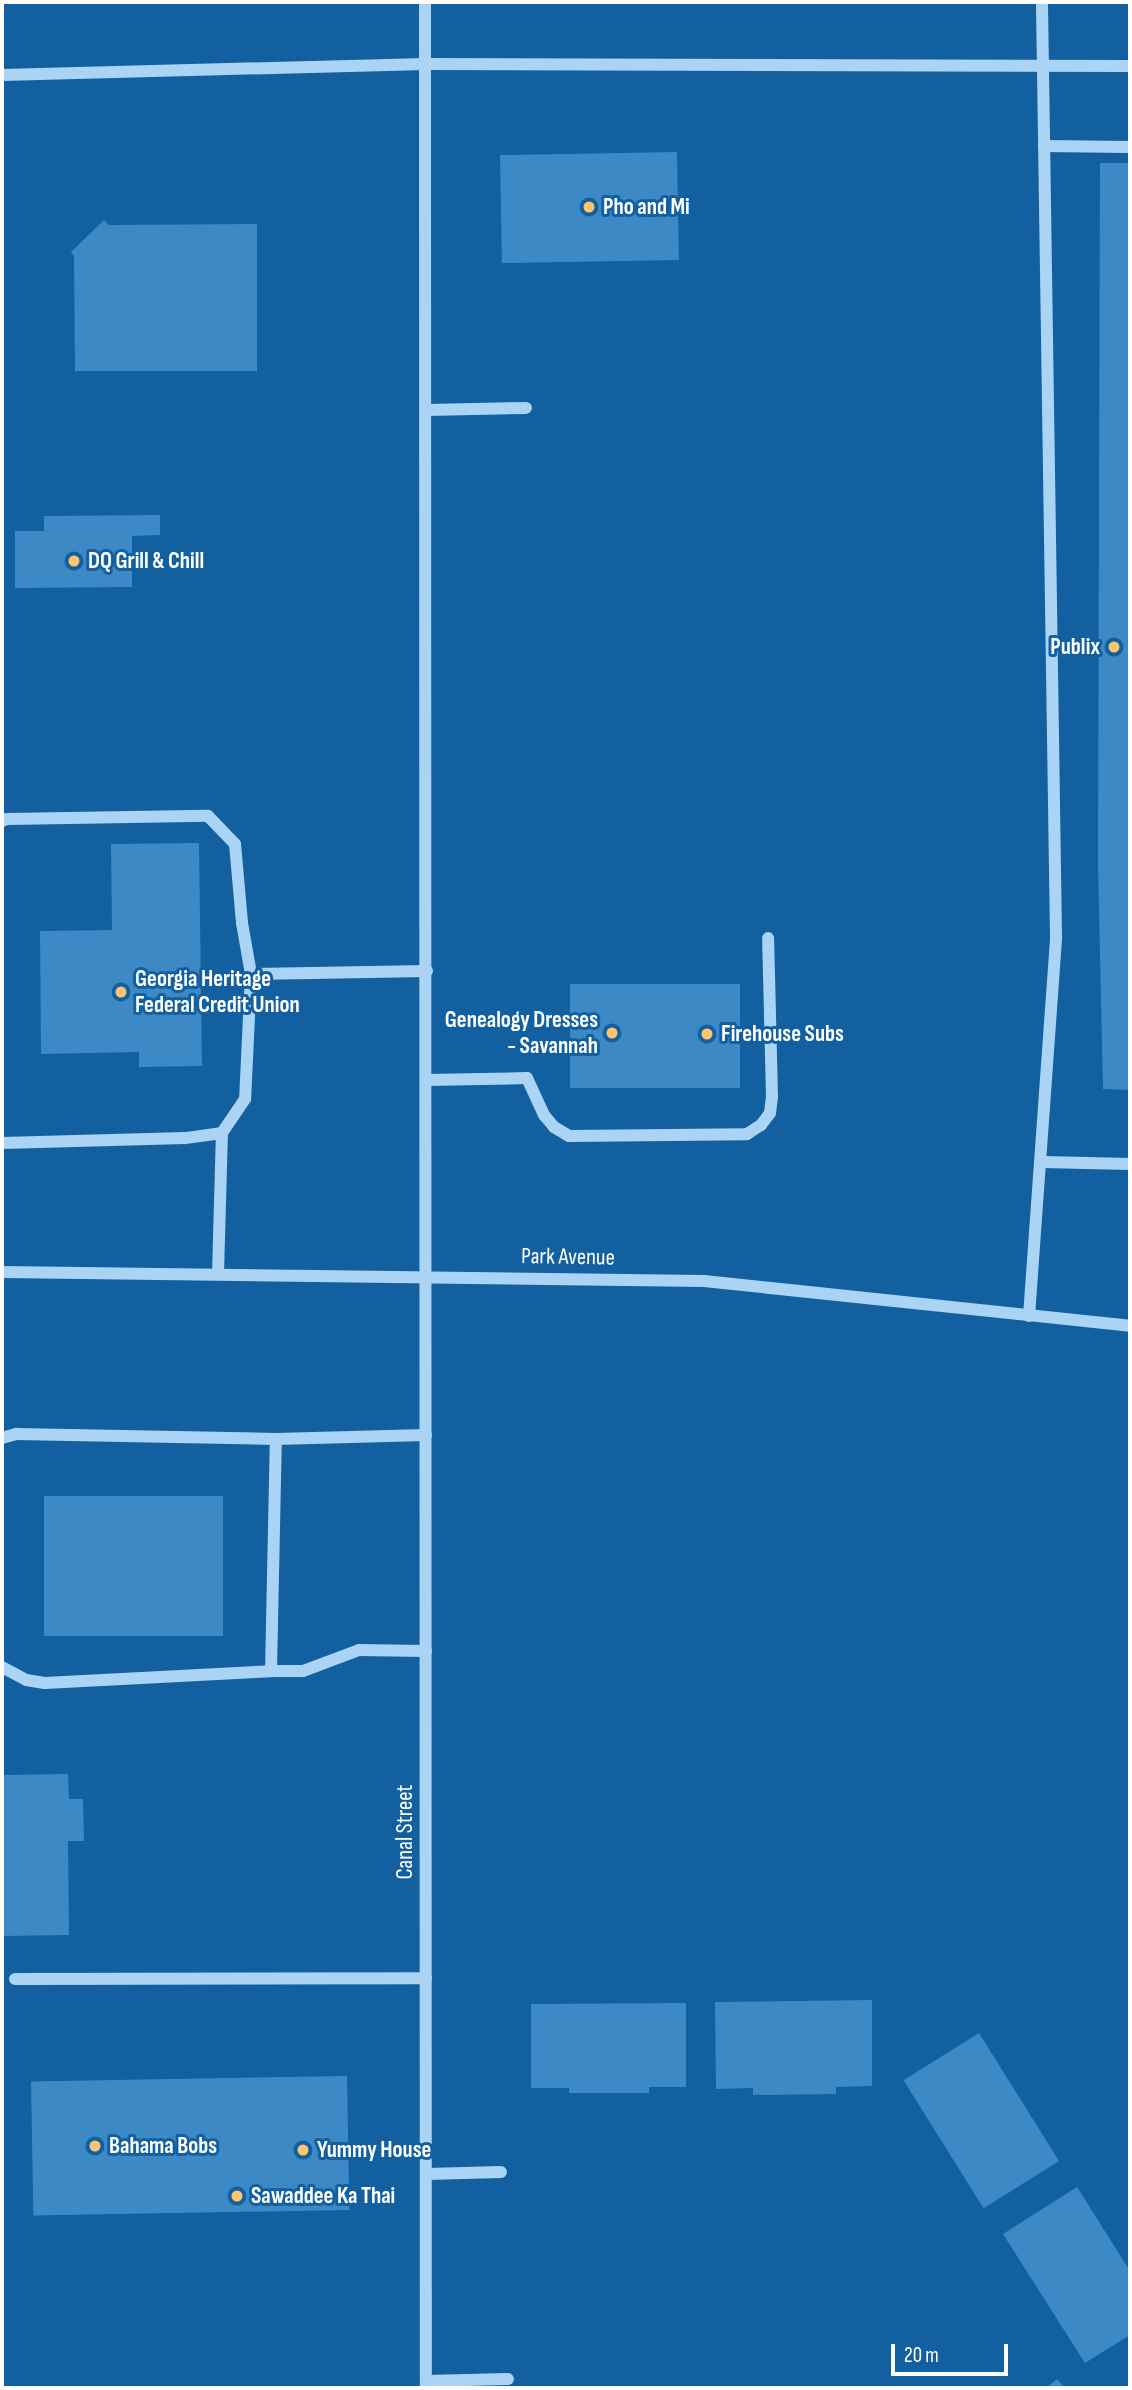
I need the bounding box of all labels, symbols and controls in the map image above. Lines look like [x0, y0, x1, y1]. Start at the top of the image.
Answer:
place label: Pho and Mi [603, 193, 690, 221]
marker: Pho and Mi [581, 199, 597, 215]
place label: DQ Grill & Chill [88, 547, 204, 575]
marker: DQ Grill & Chill [66, 553, 82, 569]
place label: Publix [1050, 633, 1100, 661]
marker: Publix [1106, 639, 1122, 655]
place label: Georgia Heritage Federal Credit Union [135, 965, 300, 1019]
marker: Georgia Heritage Federal Credit Union [113, 984, 129, 1000]
place label: Genealogy Dresses - Savannah [445, 1006, 598, 1060]
place label: Firehouse Subs [721, 1020, 844, 1048]
marker: Genealogy Dresses - Savannah [604, 1025, 620, 1041]
marker: Firehouse Subs [699, 1026, 715, 1042]
street label: Park Avenue [521, 1242, 615, 1272]
street label: Canal Street [391, 1785, 419, 1879]
place label: Bahama Bobs [109, 2132, 217, 2160]
place label: Yummy House [317, 2136, 431, 2164]
marker: Bahama Bobs [87, 2138, 103, 2154]
marker: Yummy House [295, 2142, 311, 2158]
place label: Sawaddee Ka Thai [251, 2182, 395, 2210]
marker: Sawaddee Ka Thai [229, 2188, 245, 2204]
scale bar [894, 2330, 1011, 2374]
text: 20 m [904, 2343, 939, 2368]

